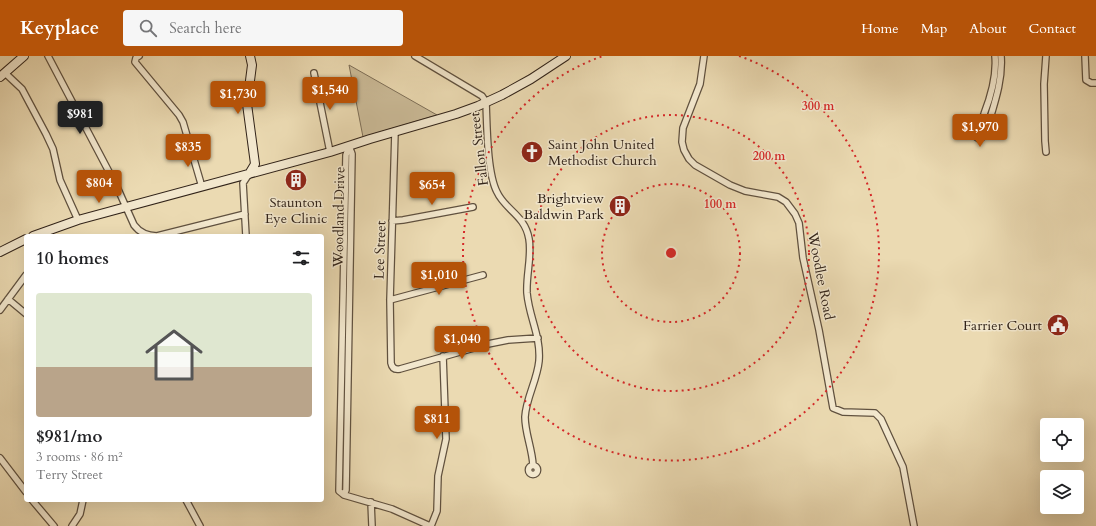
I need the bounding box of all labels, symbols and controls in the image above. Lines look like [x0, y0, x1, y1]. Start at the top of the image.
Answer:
search box [123, 10, 403, 46]
text: Keyplace [20, 15, 99, 41]
icon: search [137, 17, 159, 39]
text: Search here [169, 18, 242, 38]
text: Home [861, 19, 899, 38]
text: Map [921, 19, 947, 38]
text: About [969, 19, 1006, 38]
text: Contact [1028, 19, 1076, 38]
pin: $1,540 [297, 77, 363, 111]
pin: $1,730 [205, 81, 271, 115]
text: $1,540 [311, 81, 349, 99]
text: $1,730 [219, 85, 257, 103]
text: 300 m [802, 98, 835, 114]
pin: $981 [56, 101, 104, 135]
text: $981 [67, 105, 93, 123]
street label: Fallon Street [465, 110, 493, 187]
pin: $1,970 [947, 114, 1013, 148]
text: $1,970 [961, 118, 999, 136]
pin: $835 [164, 134, 212, 168]
place label: Saint John United Methodist Church [548, 135, 657, 170]
text: $835 [175, 138, 201, 156]
church icon: Saint John United Methodist Church [519, 139, 545, 165]
text: 200 m [753, 148, 786, 164]
street label: Woodland Drive [329, 166, 349, 269]
building icon: Staunton Eye Clinic [283, 167, 309, 193]
pin: $804 [75, 170, 123, 204]
pin: $654 [408, 172, 456, 206]
text: $804 [86, 174, 112, 192]
text: $654 [419, 176, 445, 194]
place label: Brightview Baldwin Park [524, 189, 605, 224]
place label: Staunton Eye Clinic [265, 193, 327, 228]
building icon: Brightview Baldwin Park [607, 193, 633, 219]
text: 100 m [704, 196, 737, 212]
street label: Lee Street [369, 220, 391, 280]
street label: Woodlee Road [803, 230, 839, 322]
centre of rings [664, 246, 678, 260]
text: 10 homes [36, 247, 109, 270]
icon: filters [290, 247, 312, 269]
pin: $1,010 [406, 262, 472, 296]
text: $1,010 [420, 266, 458, 284]
public building icon: Farrier Court [1045, 312, 1071, 338]
place label: Farrier Court [963, 316, 1043, 335]
icon: home [138, 319, 210, 391]
pin: $1,040 [429, 326, 495, 360]
text: $1,040 [443, 330, 481, 348]
pin: $811 [413, 406, 461, 440]
text: $811 [424, 410, 450, 428]
map controls [1040, 418, 1084, 514]
button: locate [1040, 418, 1084, 462]
text: $981/mo [36, 425, 102, 448]
text: 3 rooms · 86 m² [36, 448, 123, 466]
text: Terry Street [36, 466, 103, 484]
button: layers [1040, 470, 1084, 514]

